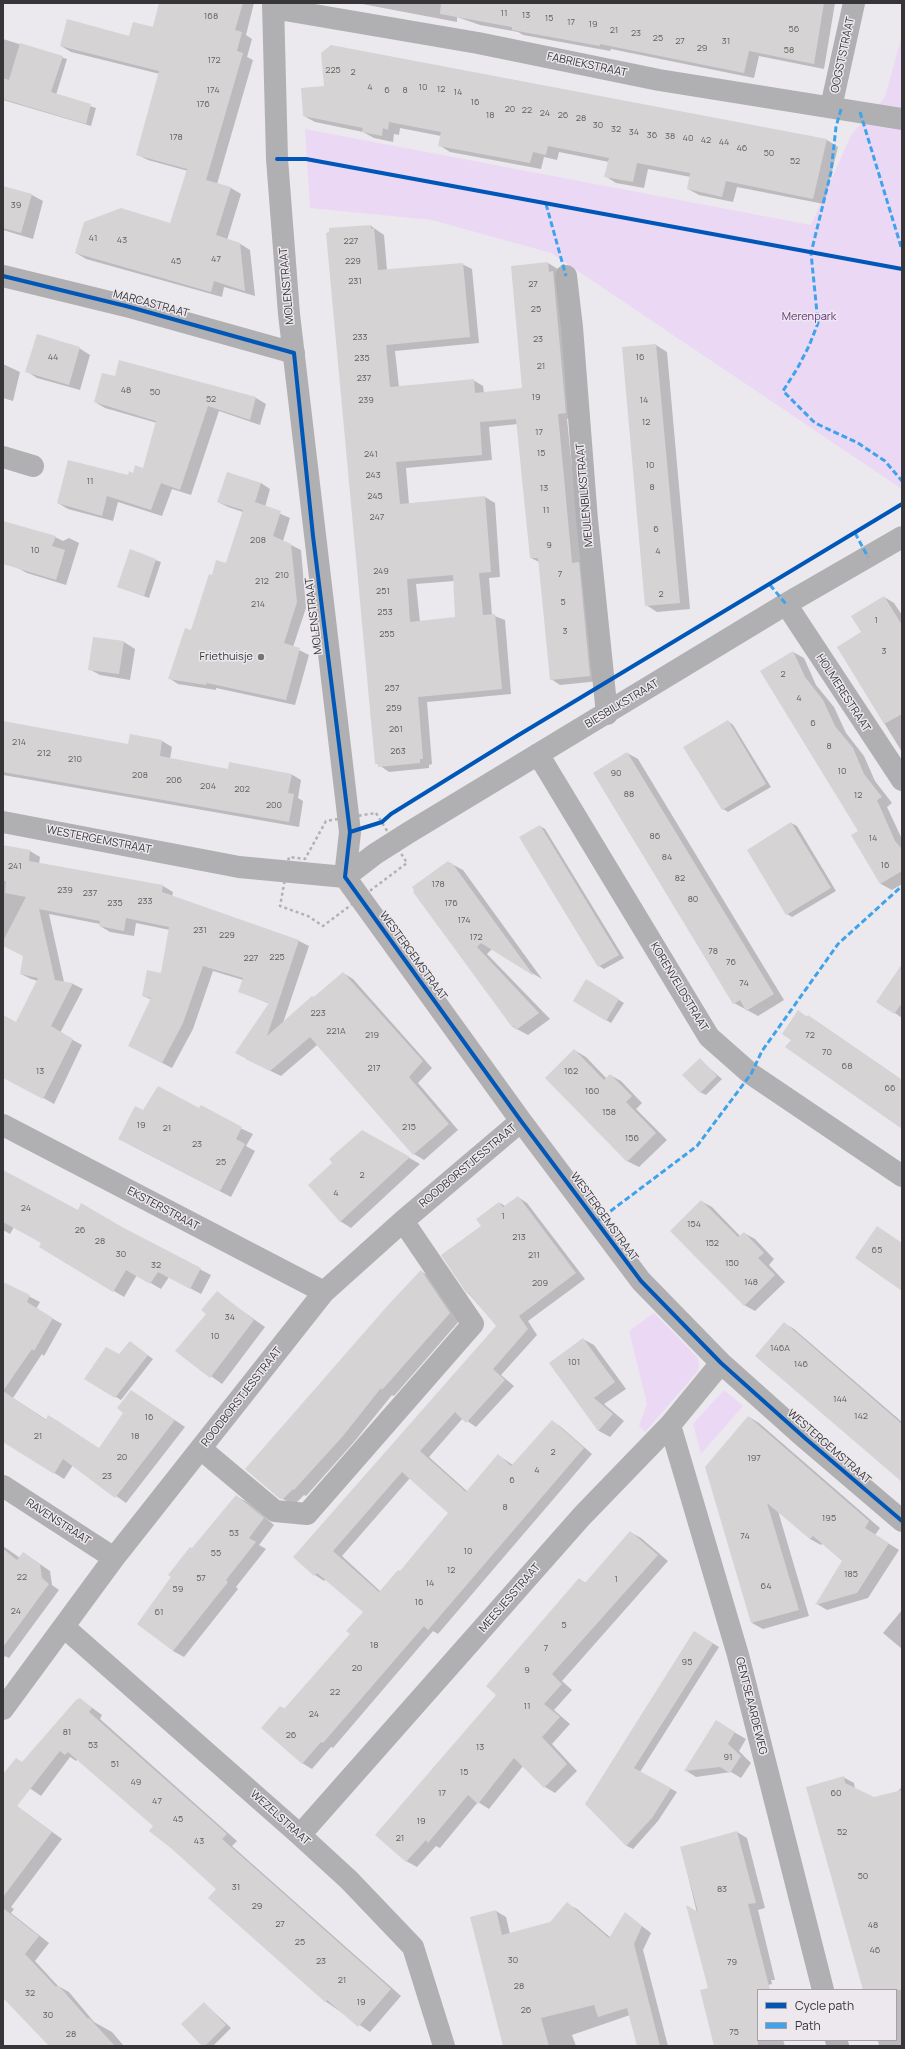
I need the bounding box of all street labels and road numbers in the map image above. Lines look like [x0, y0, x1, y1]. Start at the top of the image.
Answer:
street label: OOGSTSTRAAT [828, 16, 858, 94]
street label: FABRIEKSTRAAT [546, 50, 628, 80]
street label: MOLENSTRAAT [277, 247, 297, 325]
street label: MARCASTRAAT [112, 288, 190, 320]
street label: MEULENBILKSTRAAT [574, 442, 596, 548]
street label: MOLENSTRAAT [303, 577, 325, 655]
street label: HOLMERESTRAAT [813, 652, 873, 734]
street label: BIESBILKSTRAAT [583, 677, 661, 731]
street label: WESTERGEMSTRAAT [45, 823, 153, 857]
street label: WESTERGEMSTRAAT [376, 909, 450, 1003]
street label: KORENVELDSTRAAT [647, 940, 711, 1034]
street label: ROODBORSTJESSTRAAT [417, 1121, 519, 1211]
street label: WESTERGEMSTRAAT [567, 1170, 641, 1264]
street label: EKSTERSTRAAT [125, 1185, 201, 1233]
street label: ROODBORSTJESSTRAAT [199, 1345, 285, 1449]
street label: WESTERGEMSTRAAT [784, 1407, 874, 1487]
street label: RAVENSTRAAT [23, 1496, 93, 1548]
street label: MEESJESSTRAAT [477, 1561, 543, 1635]
street label: GENTSEAARDEWEG [732, 1656, 770, 1756]
street label: WEZELSTRAAT [247, 1788, 313, 1848]

